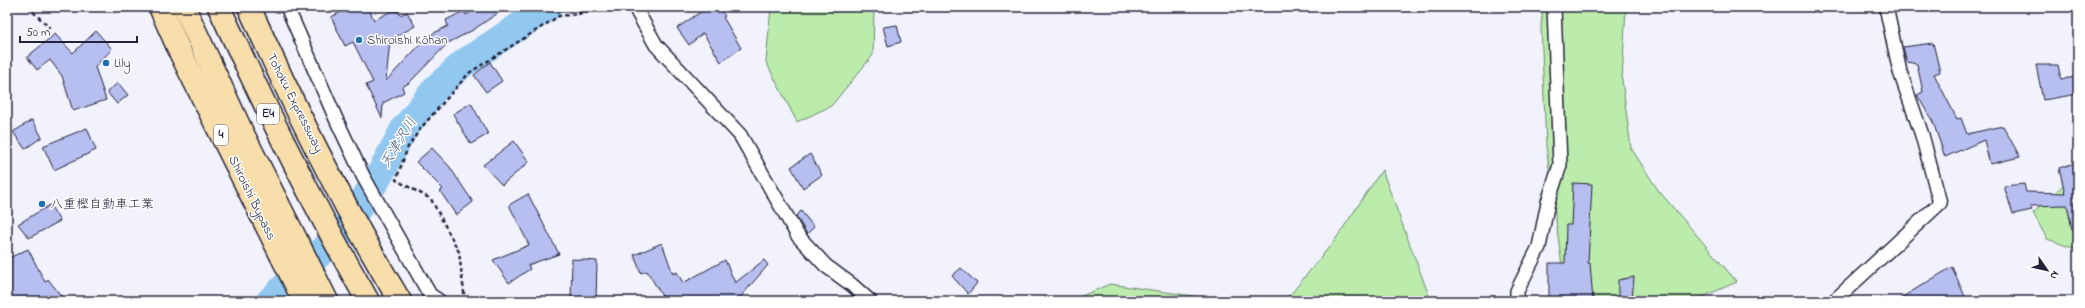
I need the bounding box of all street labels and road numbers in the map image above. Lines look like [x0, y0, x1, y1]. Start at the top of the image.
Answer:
street label: Tohoku Expressway [261, 50, 328, 156]
road number: E4 [257, 104, 279, 124]
road number: 4 [214, 125, 228, 145]
street label: Shiroishi Bypass [222, 153, 281, 244]

